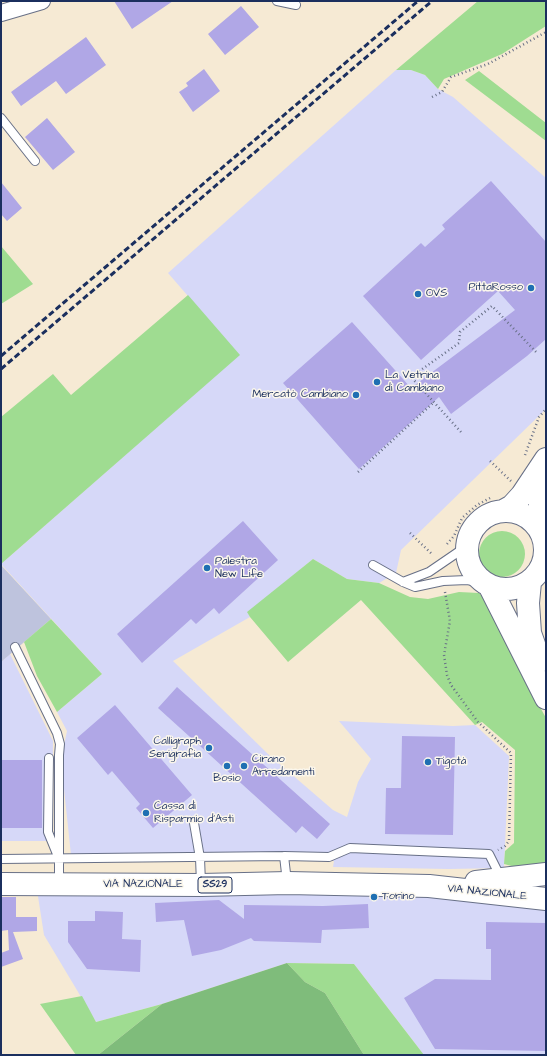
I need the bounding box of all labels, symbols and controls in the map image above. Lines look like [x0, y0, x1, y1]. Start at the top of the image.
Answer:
place label: PittaRosso [469, 281, 523, 295]
marker: PittaRosso [526, 283, 536, 293]
place label: OVS [426, 287, 447, 301]
marker: OVS [413, 289, 423, 299]
place label: La Vetrina di Cambiano [385, 369, 444, 395]
marker: La Vetrina di Cambiano [372, 377, 382, 387]
place label: Mercatò Cambiano [252, 388, 348, 402]
marker: Mercatò Cambiano [351, 390, 361, 400]
place label: Palestra New Life [215, 555, 263, 581]
marker: Palestra New Life [202, 563, 212, 573]
place label: Calligraph Serigrafia [149, 735, 201, 761]
marker: Calligraph Serigrafia [204, 743, 214, 753]
place label: Cirano Arredamenti [252, 753, 314, 779]
place label: Tigotà [436, 755, 466, 769]
marker: Tigotà [423, 757, 433, 767]
marker: Bosio [222, 761, 232, 771]
marker: Cirano Arredamenti [239, 761, 249, 771]
place label: Bosio [213, 772, 241, 786]
place label: Cassa di Risparmio d'Asti [154, 800, 234, 826]
marker: Cassa di Risparmio d'Asti [141, 808, 151, 818]
road number: SS29 [198, 877, 232, 893]
street label: VIA NAZIONALE [103, 878, 183, 892]
street label: VIA NAZIONALE [447, 882, 527, 904]
place label: Torino [382, 890, 414, 904]
marker: Torino [369, 892, 379, 902]

